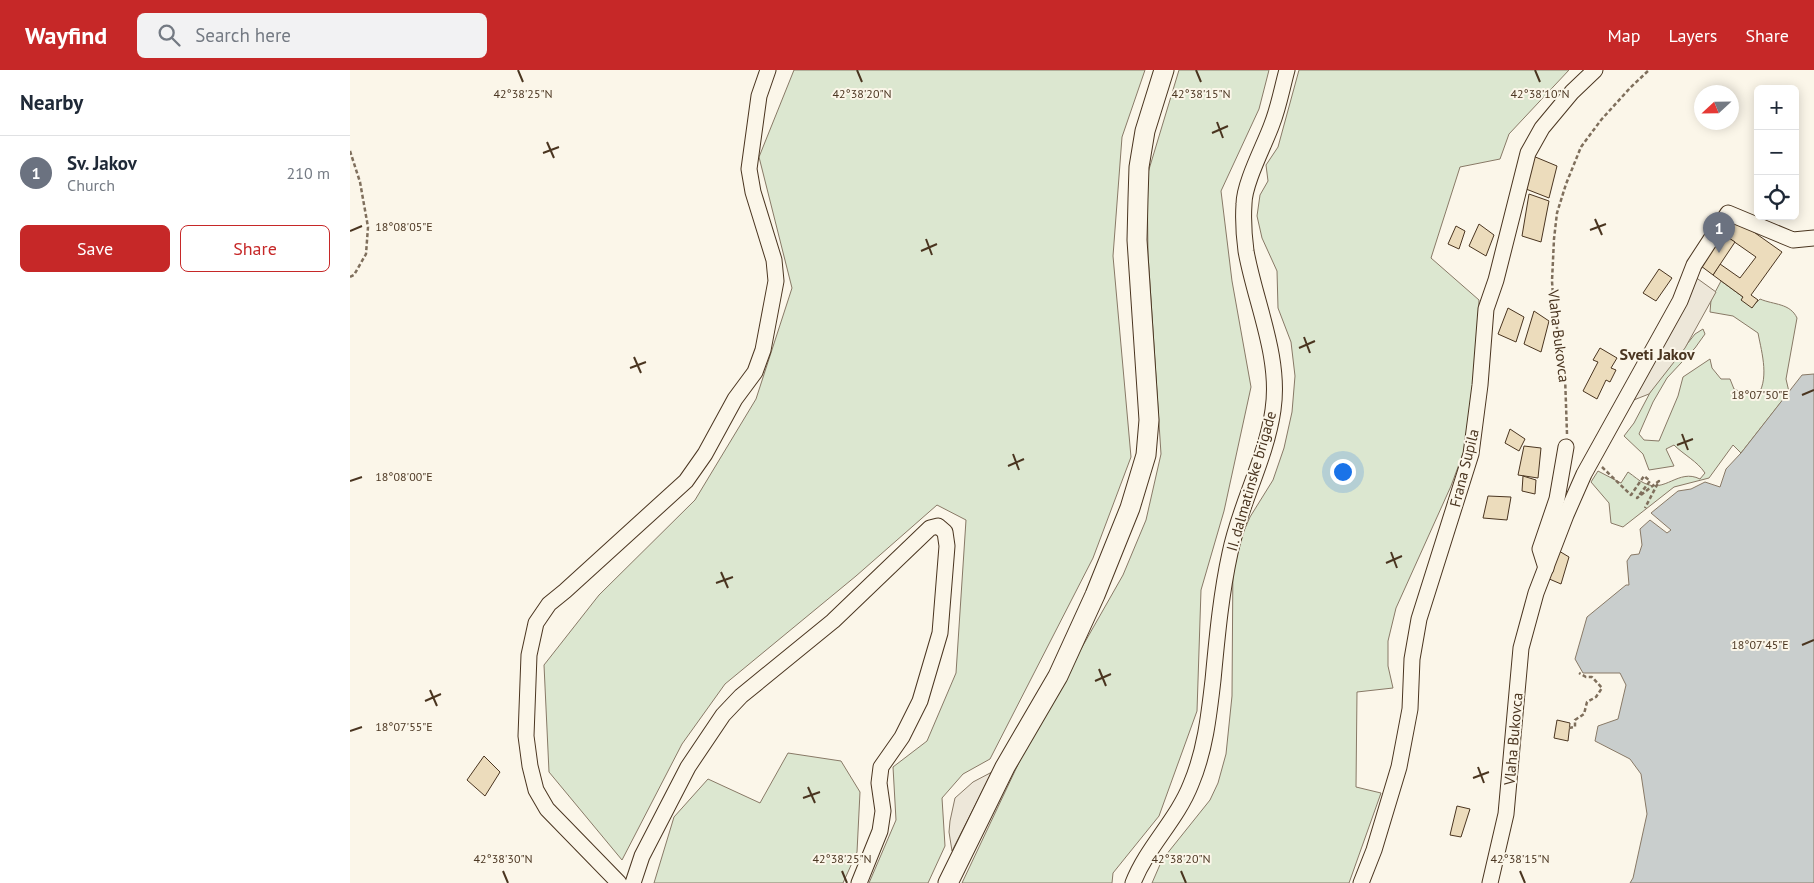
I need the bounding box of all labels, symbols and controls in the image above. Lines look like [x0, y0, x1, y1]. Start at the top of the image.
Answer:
search box [137, 13, 487, 58]
text: Wayfind [25, 20, 107, 51]
icon: search [155, 21, 183, 49]
text: Search here [195, 23, 291, 47]
text: Map [1608, 24, 1640, 47]
text: Layers [1668, 24, 1717, 47]
text: Share [1745, 24, 1789, 47]
north arrow [1694, 85, 1739, 130]
map controls [1754, 85, 1799, 220]
button: + [1754, 85, 1799, 130]
text: 42°38'25"N [493, 86, 553, 101]
text: 42°38'20"N [832, 86, 892, 101]
text: 42°38'15"N [1171, 86, 1231, 101]
text: 42°38'10"N [1510, 86, 1570, 101]
text: Nearby [20, 89, 83, 116]
button: − [1754, 130, 1799, 175]
text: Sv. Jakov [67, 151, 137, 175]
text: 1 [31, 163, 41, 183]
text: 210 m [287, 163, 330, 183]
text: Church [67, 175, 115, 195]
button: locate [1754, 175, 1799, 220]
pin: 1 [1703, 212, 1735, 253]
text: 18°08'05"E [375, 219, 433, 234]
button: Save [20, 225, 170, 272]
button: Share [180, 225, 330, 272]
street label: Vlaha Bukovca [1544, 288, 1574, 383]
district label: Sveti Jakov [1619, 344, 1695, 364]
text: 18°07'50"E [1731, 387, 1789, 402]
street label: II. dalmatinske brigade [1222, 409, 1280, 553]
street label: Frana Supila [1445, 427, 1483, 509]
your location [1330, 459, 1356, 485]
text: 18°08'00"E [375, 469, 433, 484]
text: 18°07'45"E [1731, 637, 1789, 652]
street label: Vlaha Bukovca [1499, 692, 1527, 787]
text: 18°07'55"E [375, 719, 433, 734]
text: 42°38'30"N [473, 851, 533, 866]
text: 42°38'25"N [812, 851, 872, 866]
text: 42°38'20"N [1151, 851, 1211, 866]
text: 42°38'15"N [1490, 851, 1550, 866]

